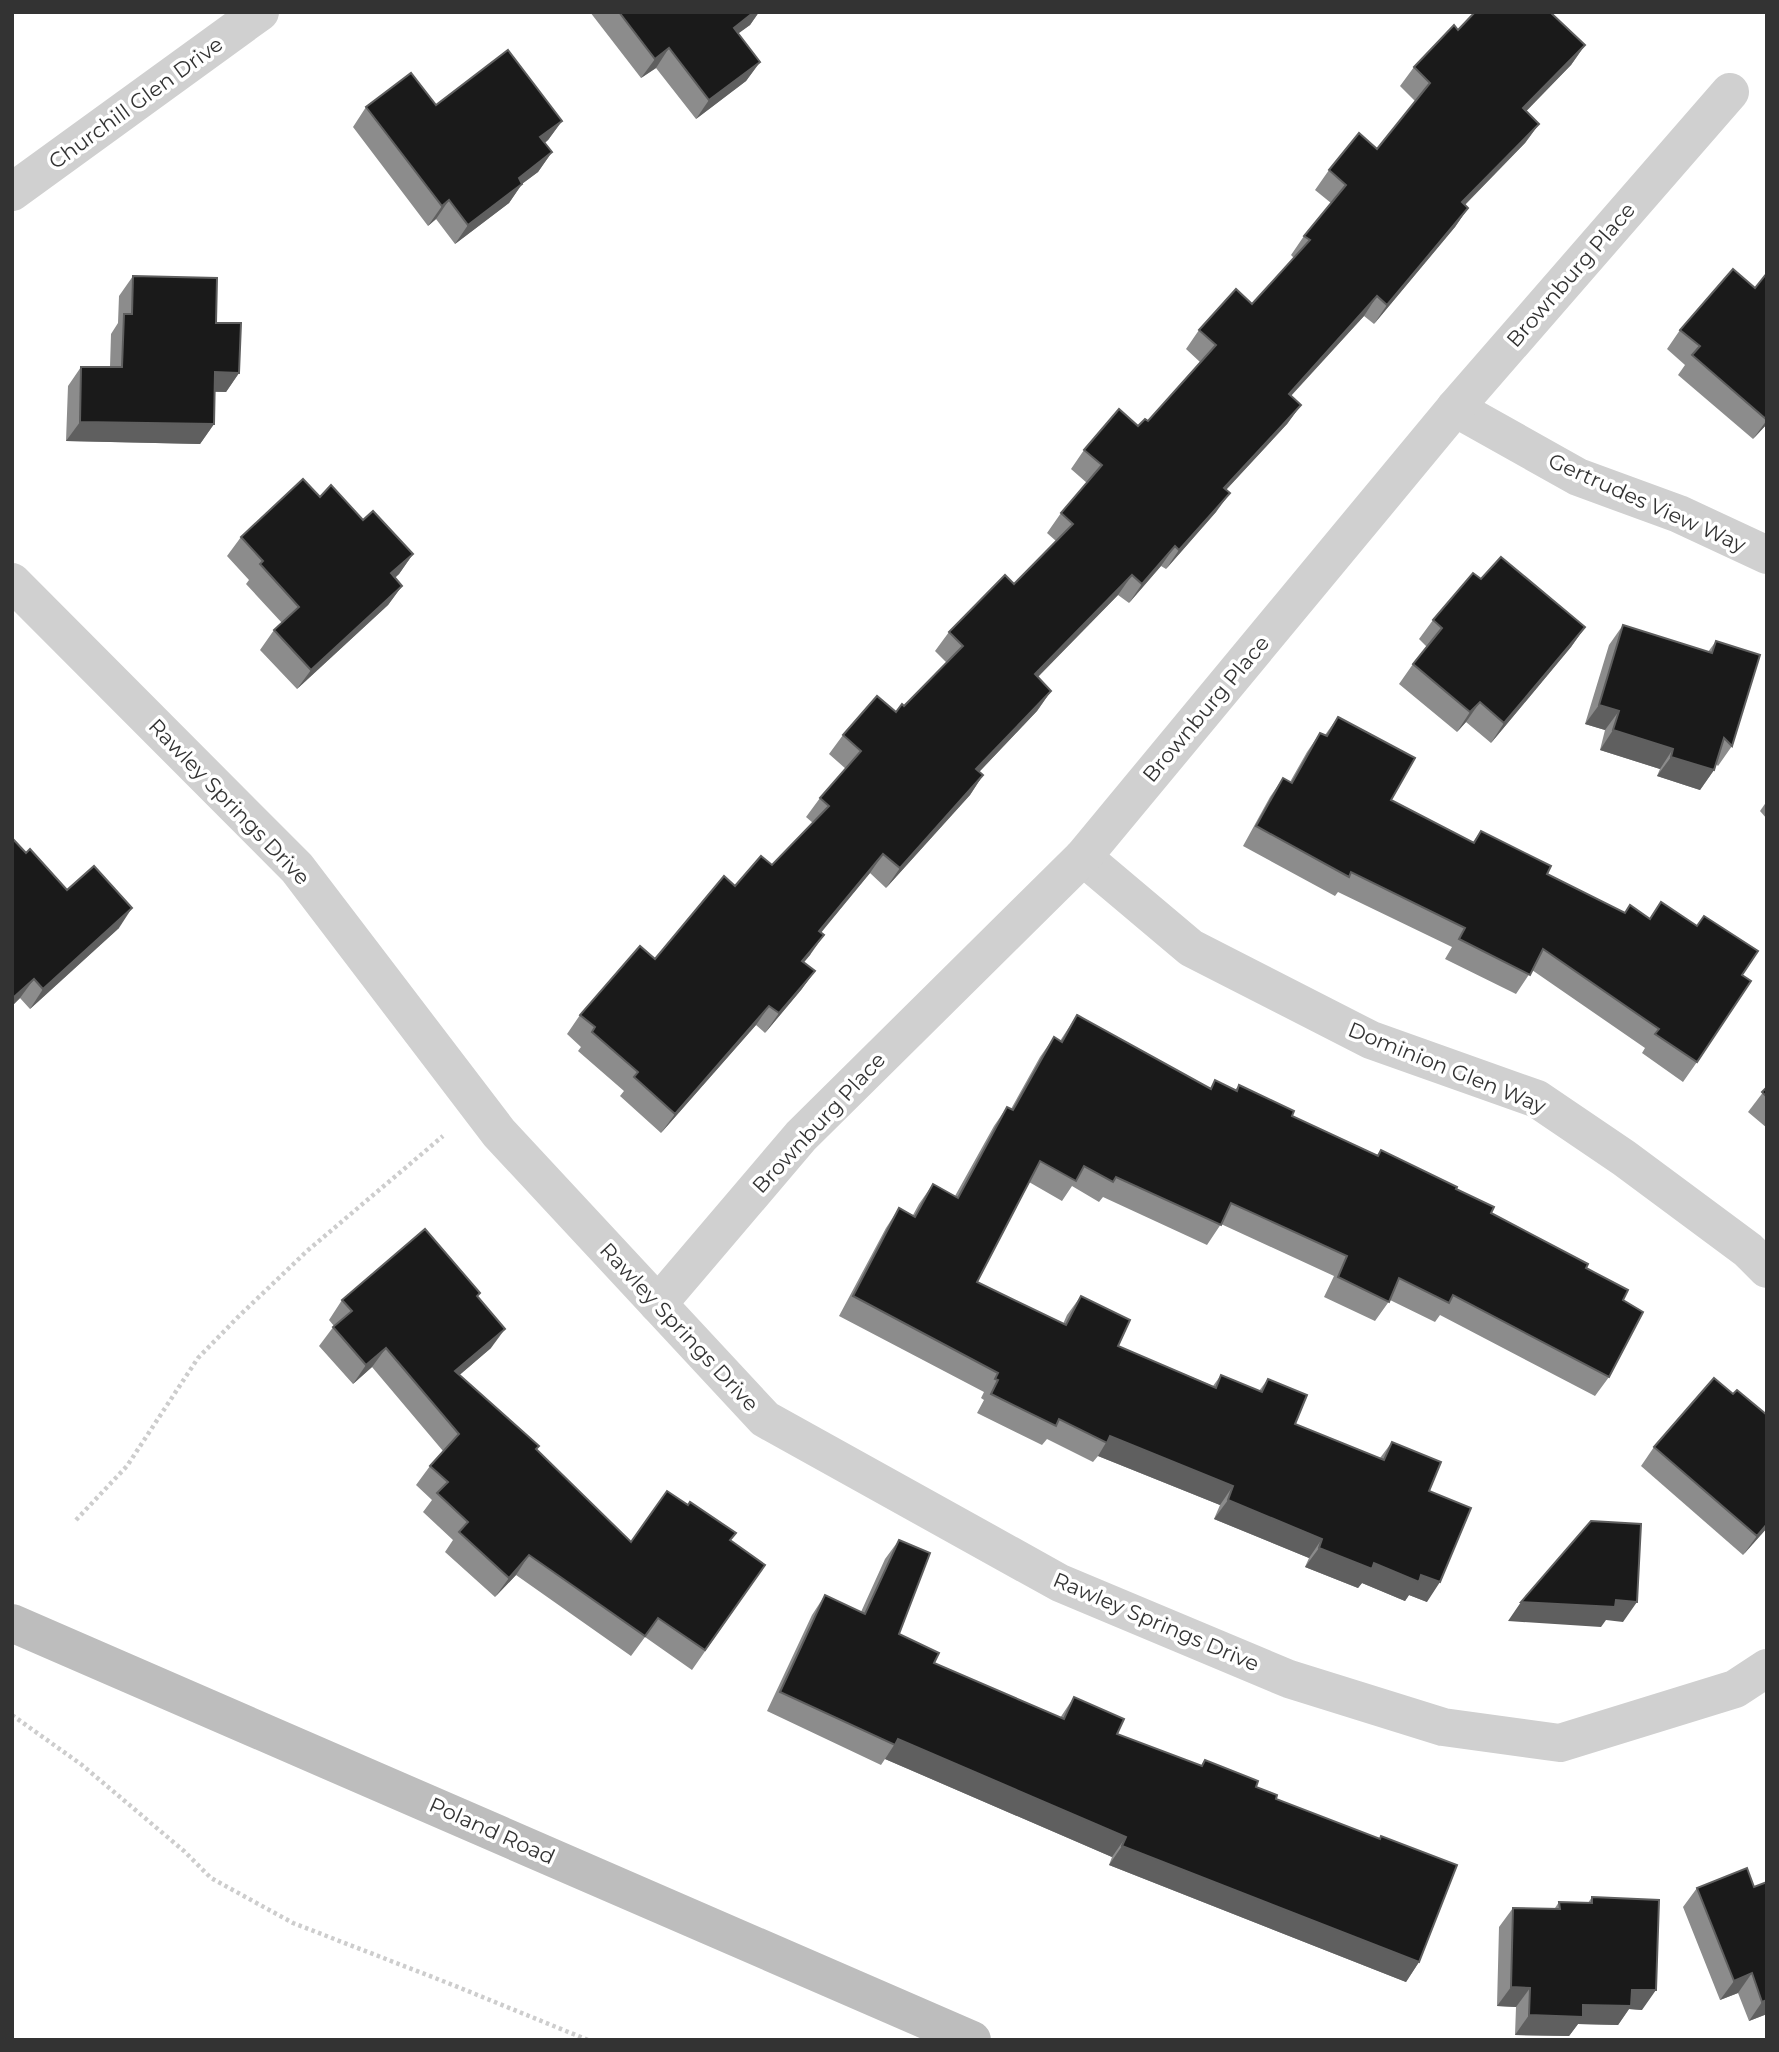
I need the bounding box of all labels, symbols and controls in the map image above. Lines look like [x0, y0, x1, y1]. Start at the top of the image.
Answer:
street label: Churchill Glen Drive [44, 31, 228, 174]
street label: Brownburg Place [1501, 197, 1640, 352]
street label: Gertrudes View Way [1545, 448, 1750, 558]
street label: Brownburg Place [1137, 630, 1274, 787]
street label: Rawley Springs Drive [144, 713, 315, 890]
street label: Dominion Glen Way [1345, 1016, 1550, 1119]
street label: Brownburg Place [747, 1047, 890, 1198]
street label: Rawley Springs Drive [595, 1237, 764, 1416]
street label: Rawley Springs Drive [1050, 1567, 1263, 1676]
street label: Poland Road [426, 1792, 559, 1869]

